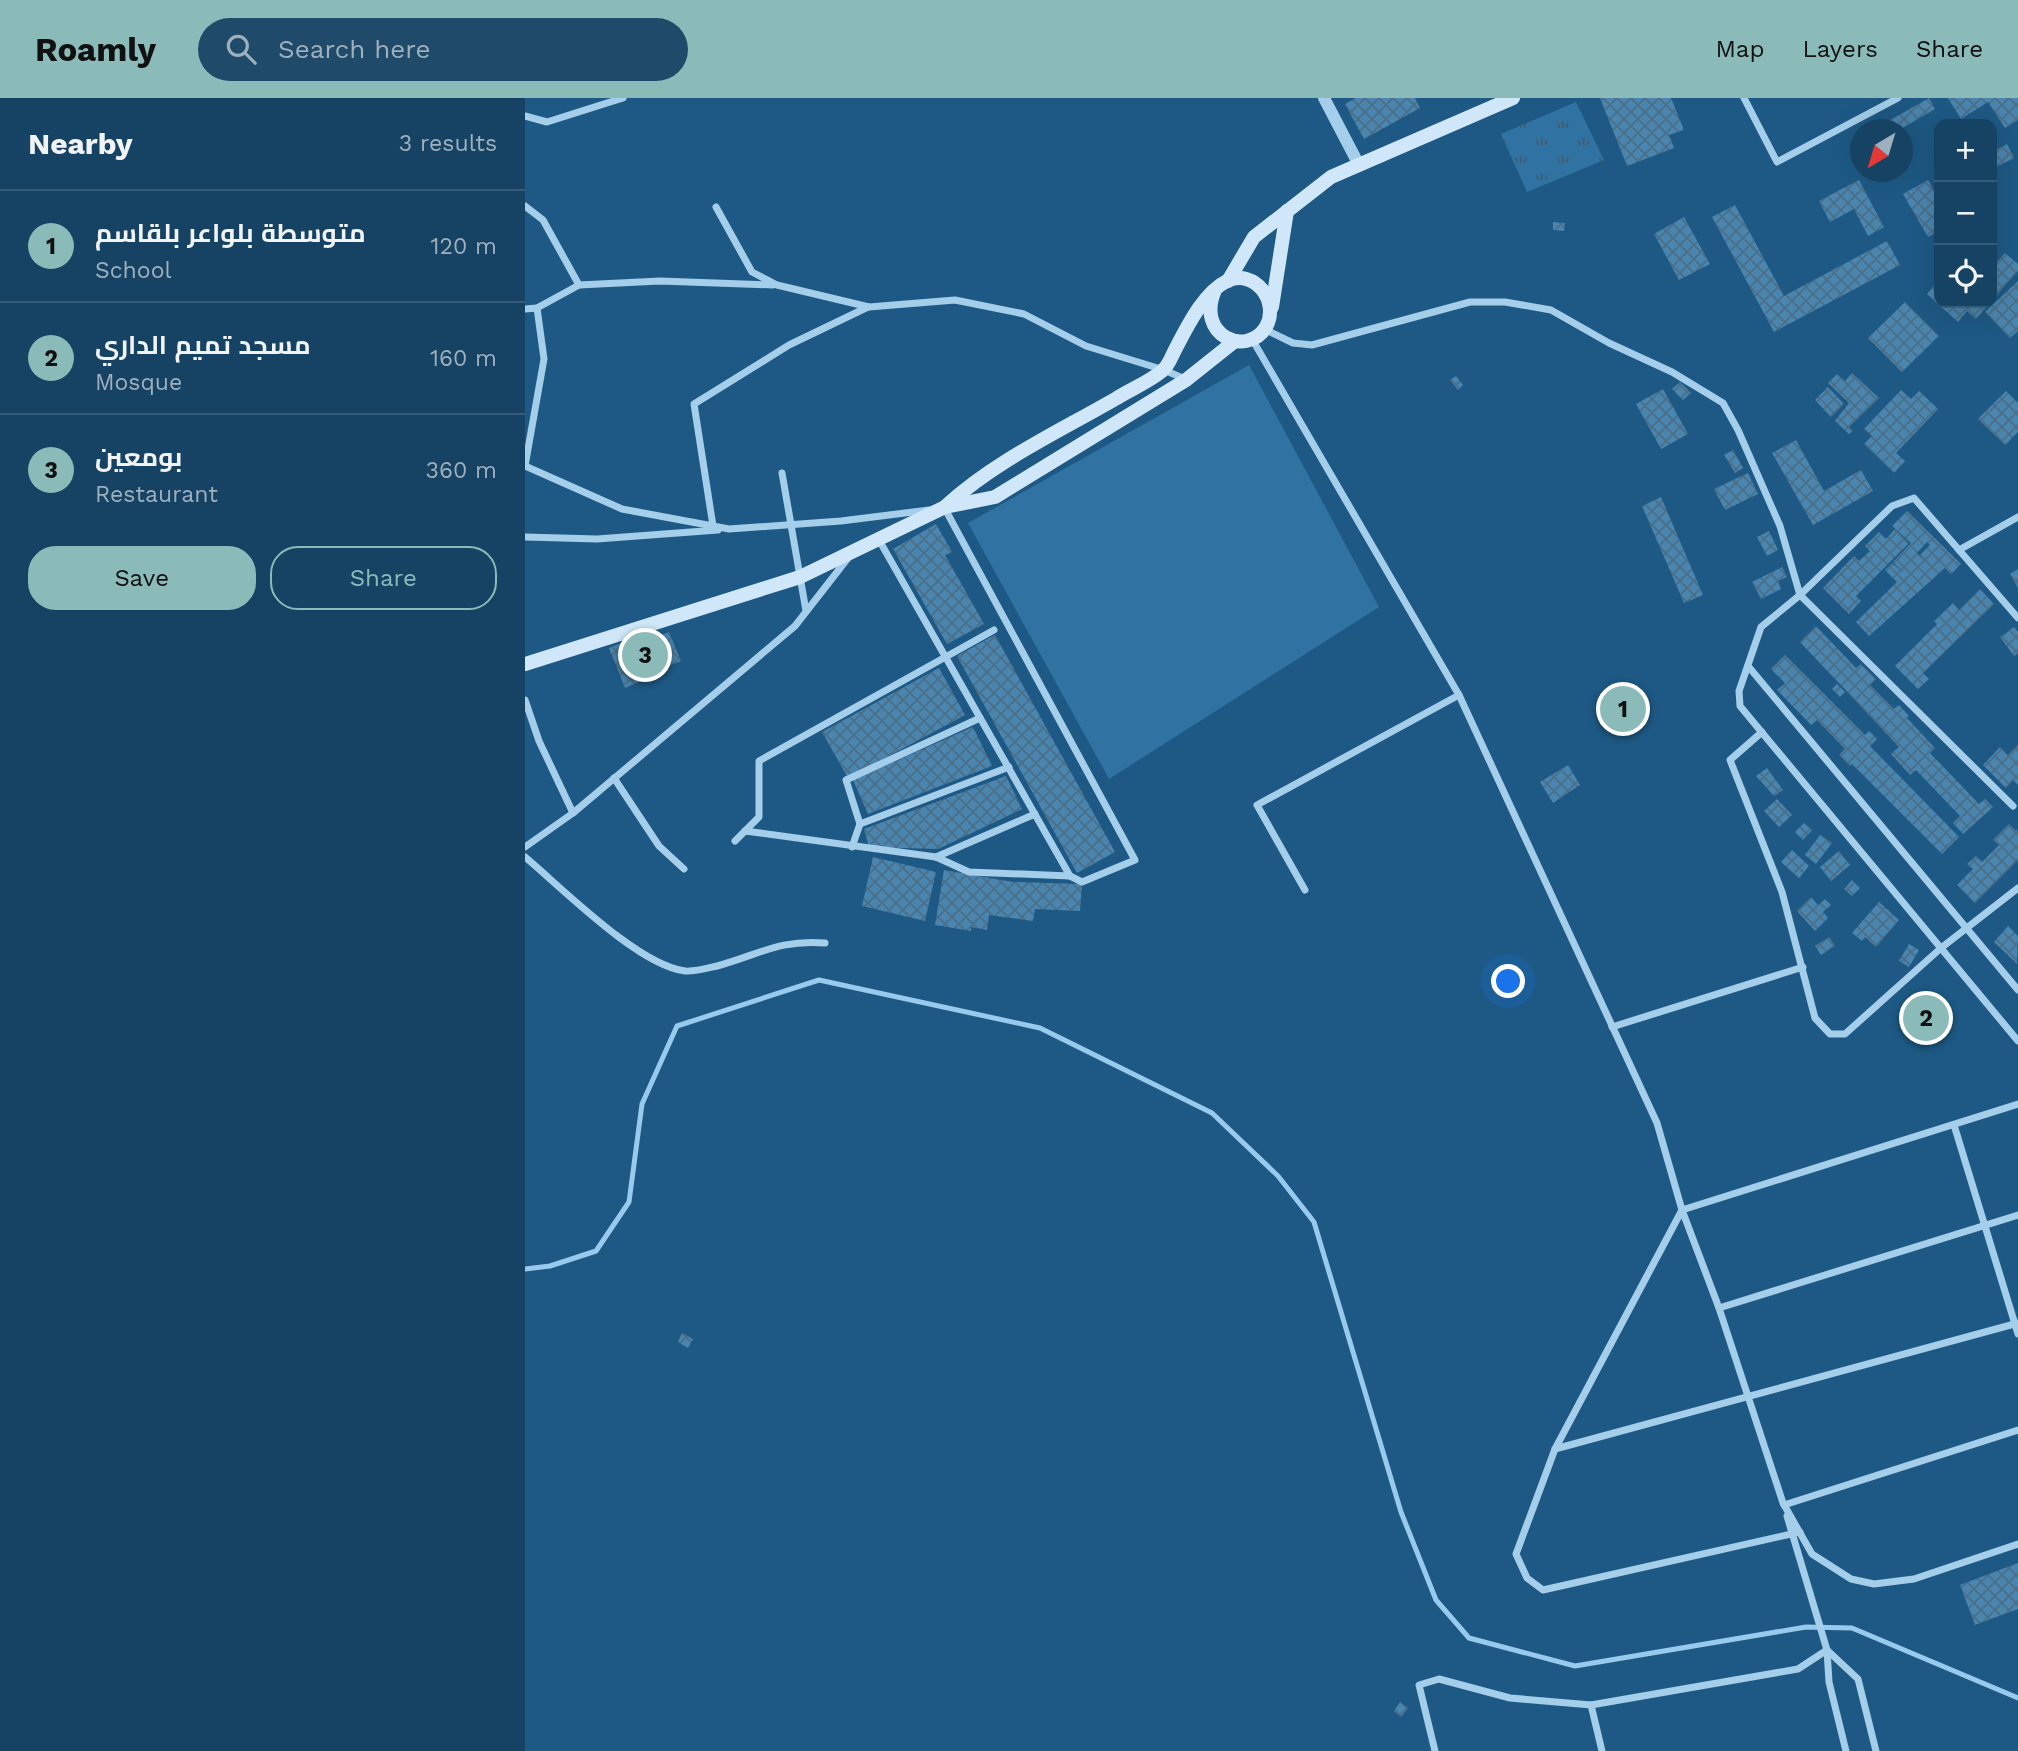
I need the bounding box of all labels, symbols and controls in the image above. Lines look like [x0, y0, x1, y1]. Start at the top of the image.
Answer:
search box [198, 18, 688, 81]
text: Roamly [35, 30, 156, 69]
icon: search [222, 30, 260, 68]
text: Search here [278, 34, 431, 64]
text: Map [1716, 35, 1764, 63]
text: Layers [1802, 35, 1878, 63]
text: Share [1916, 35, 1983, 63]
north arrow [1850, 119, 1913, 182]
map controls [1934, 119, 1997, 308]
button: + [1934, 119, 1997, 182]
text: Nearby [28, 126, 133, 161]
text: 3 results [399, 130, 497, 157]
button: − [1934, 182, 1997, 245]
text: متوسطة بلواعر بلقاسم [95, 218, 366, 248]
text: 1 [46, 233, 56, 260]
text: 120 m [431, 233, 497, 260]
button: locate [1934, 245, 1997, 308]
text: School [95, 257, 172, 284]
text: مسجد تميم الداري [95, 330, 311, 360]
text: 2 [44, 345, 58, 372]
text: 160 m [430, 345, 497, 372]
text: Mosque [95, 369, 182, 396]
text: بومعين [95, 442, 182, 472]
text: 3 [44, 457, 58, 484]
text: 360 m [426, 457, 497, 484]
text: Restaurant [95, 481, 218, 508]
button: Save [28, 546, 256, 610]
button: Share [270, 546, 497, 610]
pin: 3 [622, 629, 668, 681]
pin: 1 [1600, 683, 1646, 735]
your location [1491, 964, 1525, 998]
pin: 2 [1903, 992, 1949, 1044]

